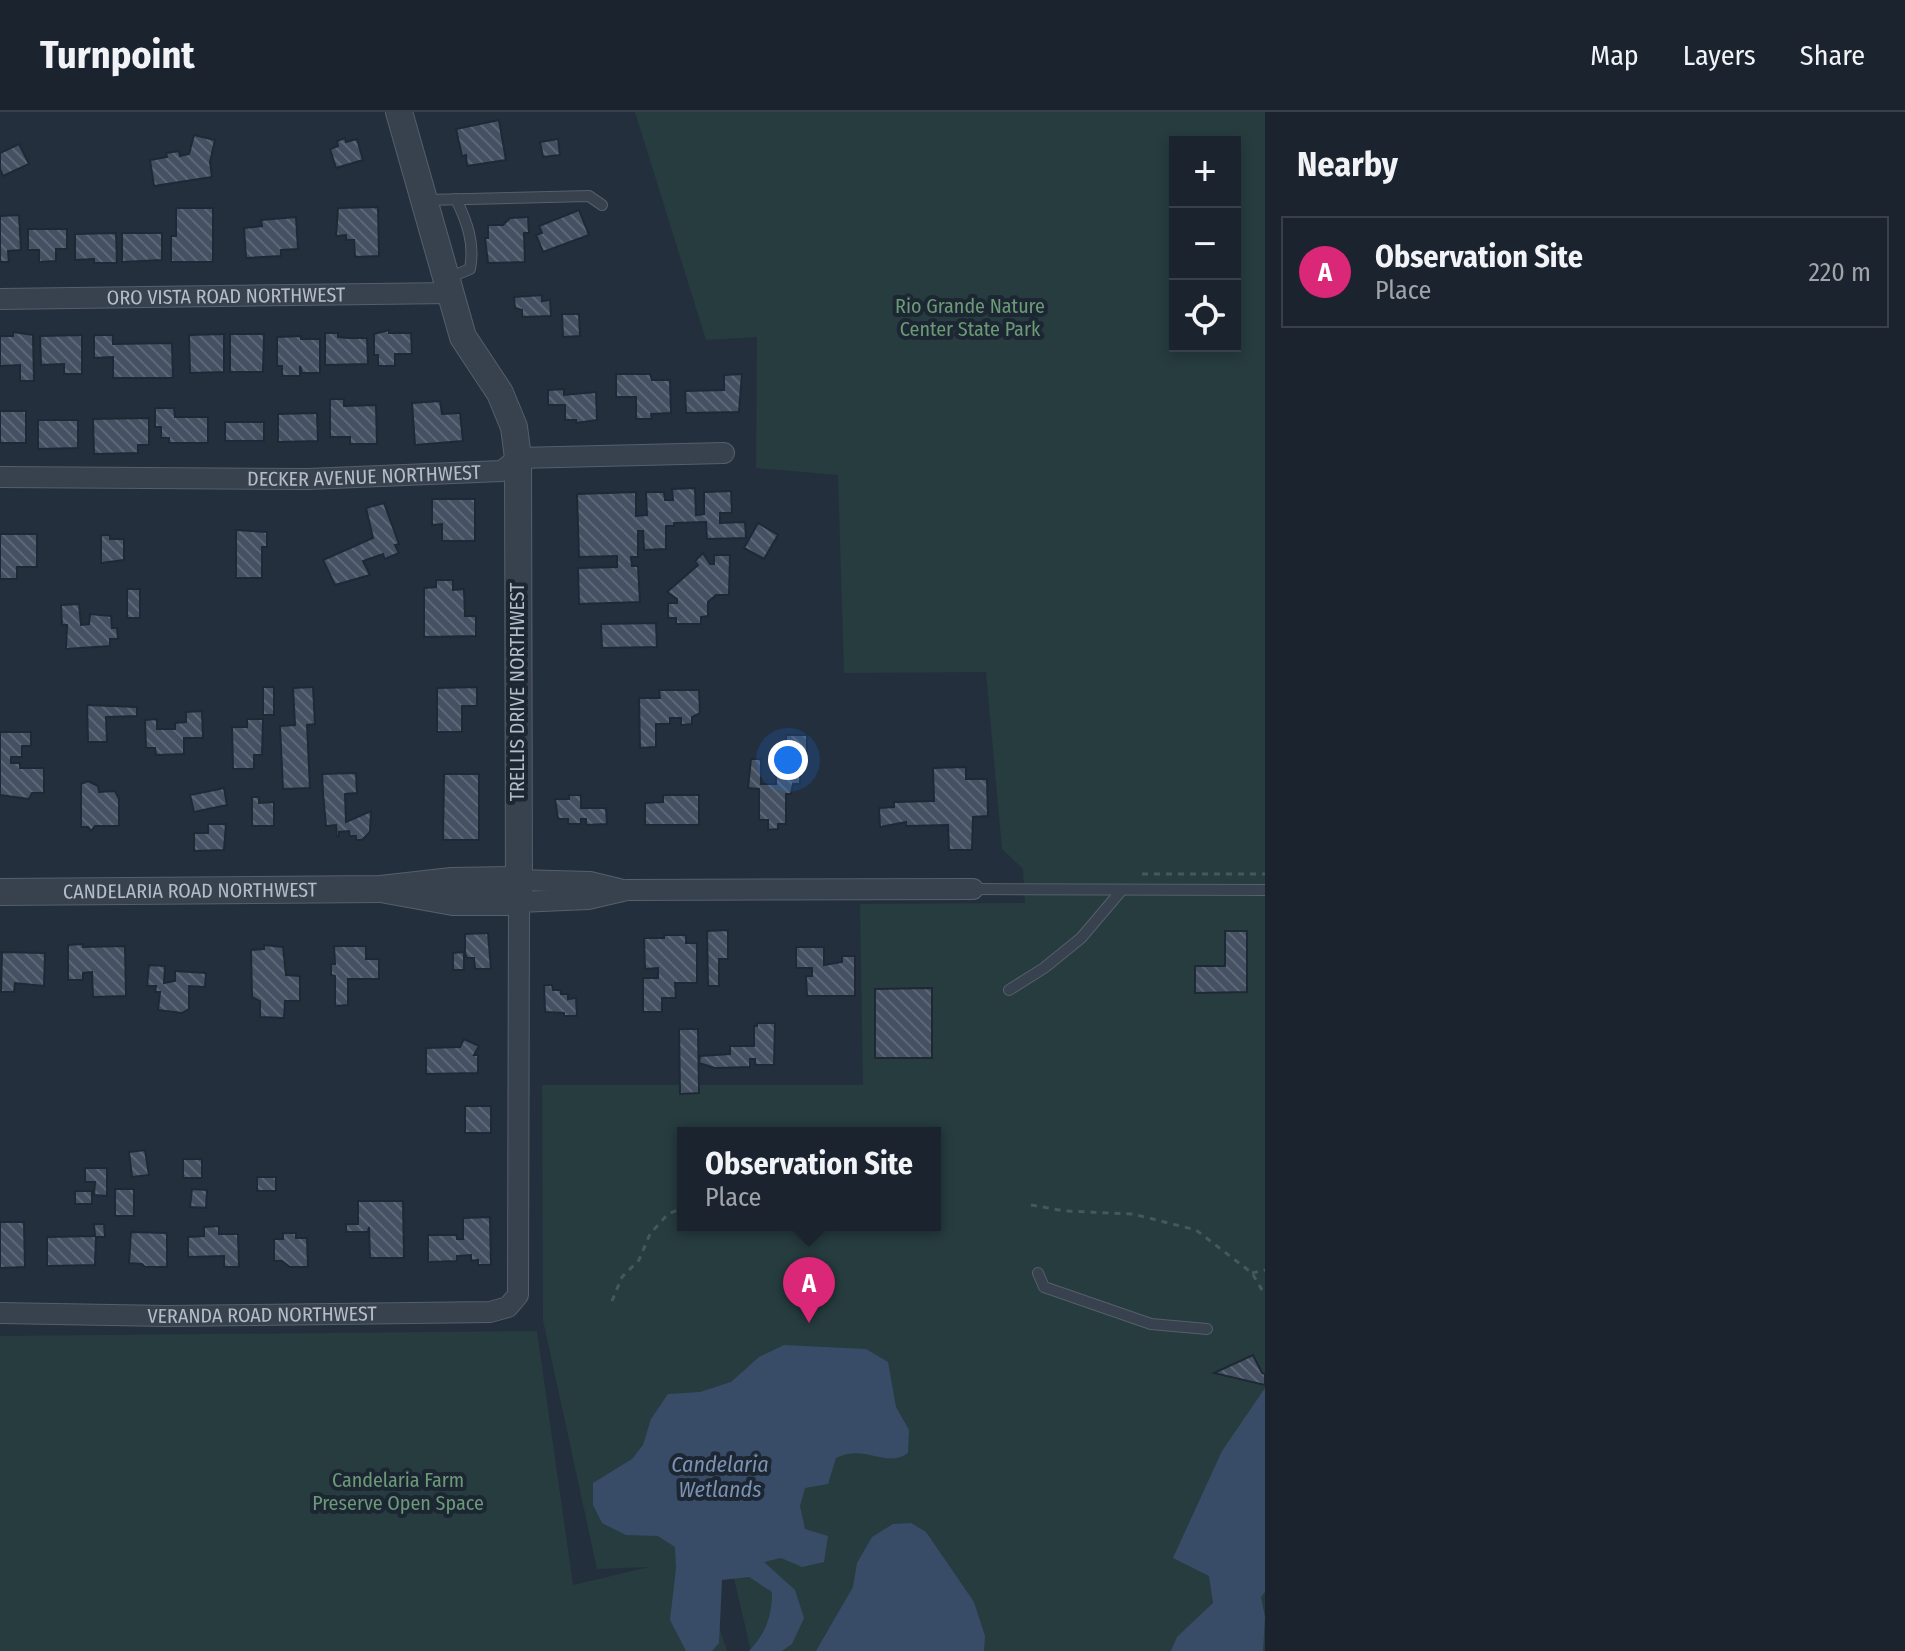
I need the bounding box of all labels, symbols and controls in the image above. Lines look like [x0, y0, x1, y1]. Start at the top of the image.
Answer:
text: Turnpoint [40, 32, 195, 78]
text: Map [1590, 39, 1639, 72]
text: Layers [1683, 39, 1756, 72]
text: Share [1800, 39, 1865, 72]
map controls [1169, 136, 1241, 352]
button: + [1169, 136, 1241, 208]
text: Nearby [1297, 144, 1398, 185]
button: − [1169, 208, 1241, 280]
text: Observation Site [1375, 239, 1583, 275]
text: A [1318, 257, 1332, 288]
text: 220 m [1808, 257, 1871, 288]
text: Place [1375, 275, 1431, 306]
button: locate [1169, 280, 1241, 352]
street label: ORO VISTA ROAD NORTHWEST [107, 282, 346, 310]
park label: Rio Grande Nature Center State Park [895, 294, 1045, 341]
street label: DECKER AVENUE NORTHWEST [247, 460, 482, 491]
street label: TRELLIS DRIVE NORTHWEST [505, 582, 529, 801]
your location [768, 740, 808, 780]
street label: CANDELARIA ROAD NORTHWEST [63, 877, 318, 904]
popup [677, 1127, 941, 1231]
text: Observation Site [705, 1146, 913, 1182]
text: Place [705, 1182, 761, 1213]
pin: A [783, 1257, 835, 1323]
street label: VERANDA ROAD NORTHWEST [147, 1301, 377, 1328]
water label: Candelaria Wetlands [671, 1451, 769, 1503]
park label: Candelaria Farm Preserve Open Space [312, 1468, 484, 1515]

